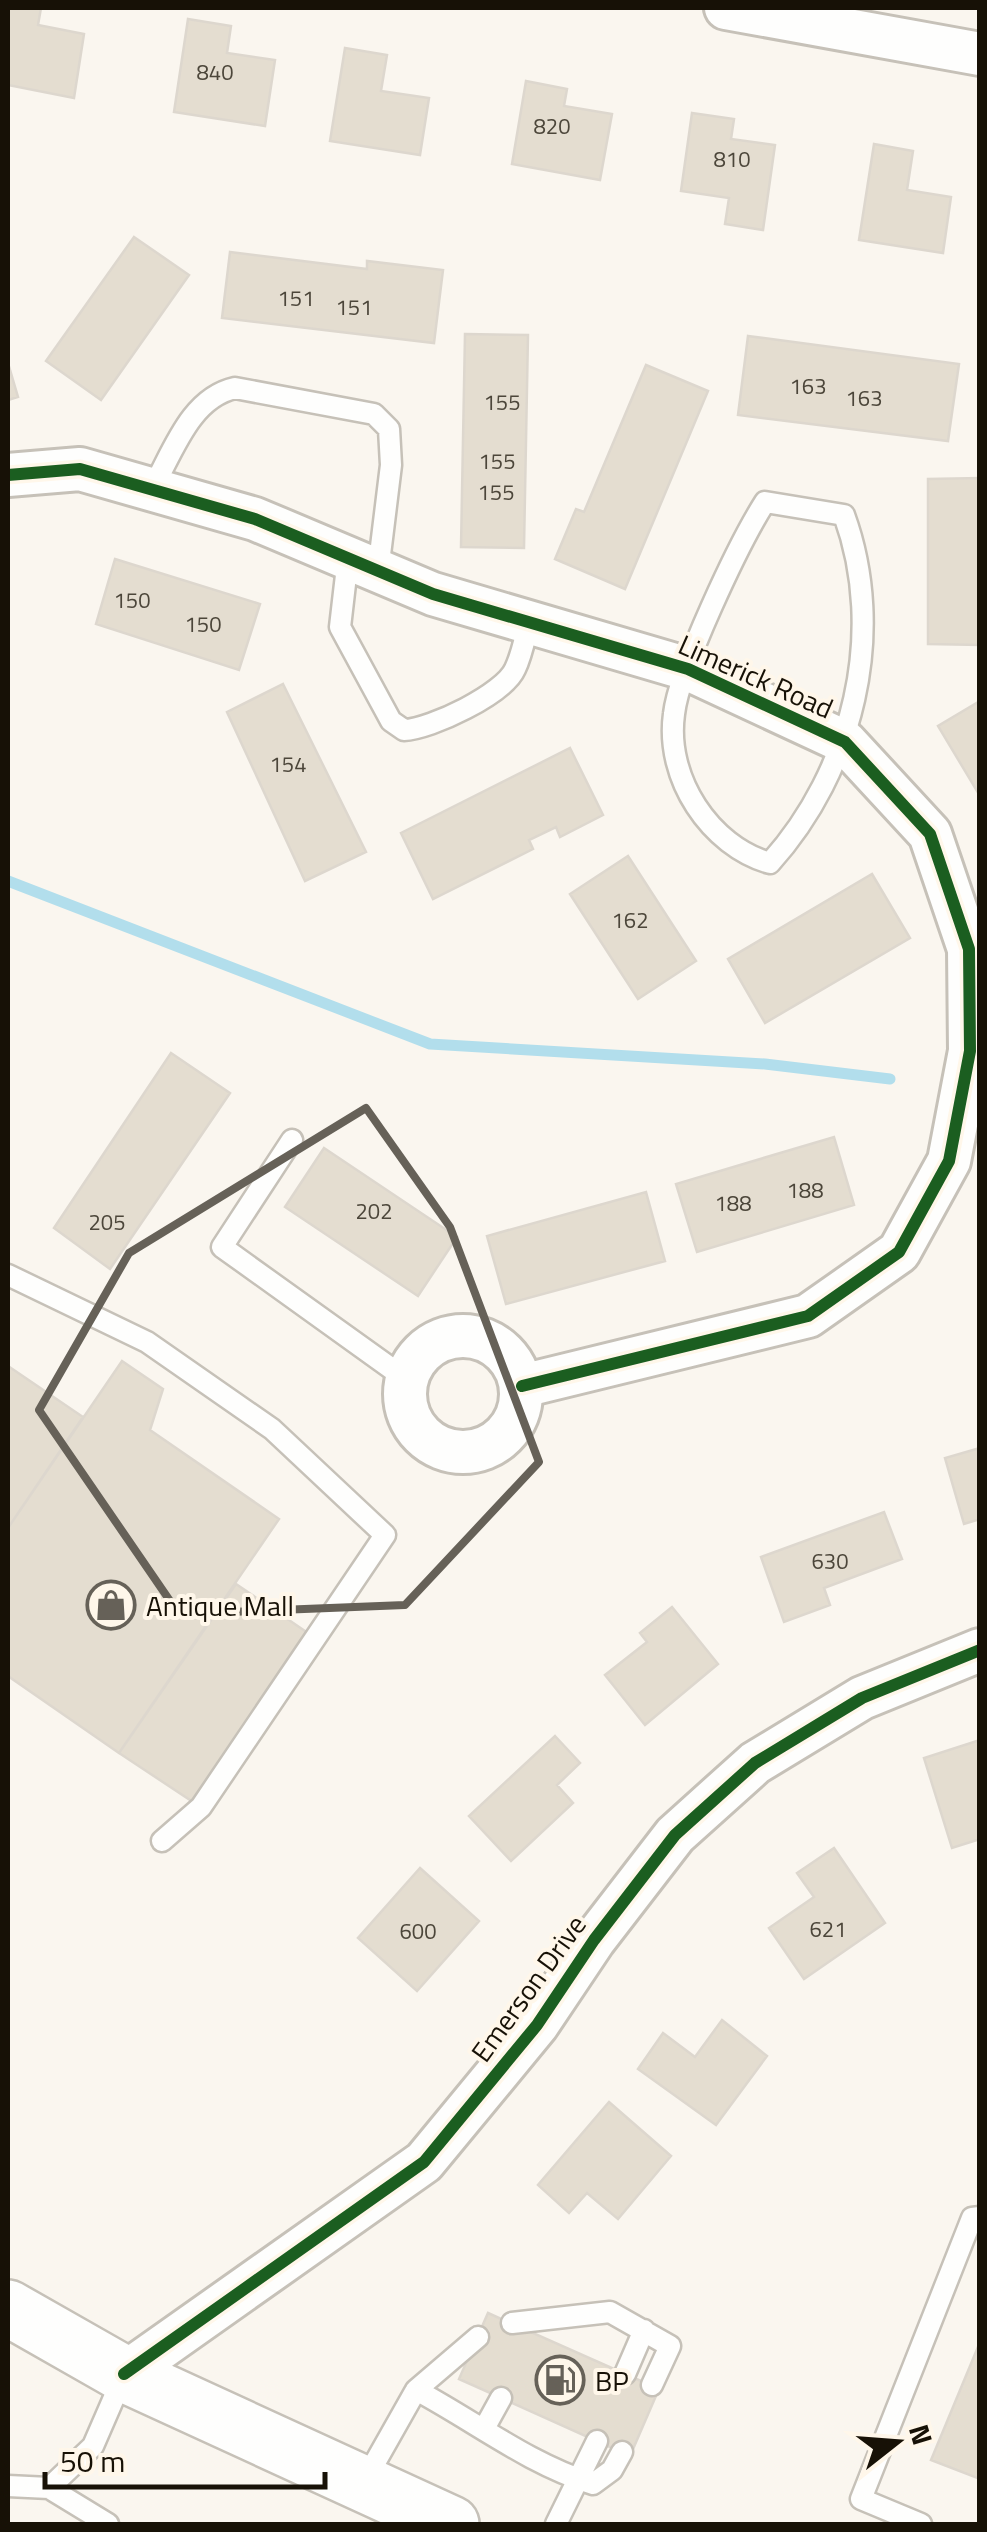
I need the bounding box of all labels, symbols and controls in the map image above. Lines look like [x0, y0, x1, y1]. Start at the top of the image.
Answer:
house number: 840 [197, 55, 233, 89]
house number: 820 [534, 109, 570, 143]
house number: 810 [714, 142, 750, 176]
house number: 151 [278, 281, 314, 315]
house number: 151 [336, 290, 372, 324]
house number: 163 [790, 369, 826, 403]
house number: 163 [846, 381, 882, 415]
house number: 155 [484, 385, 520, 419]
house number: 155 [479, 444, 515, 478]
house number: 155 [478, 475, 514, 509]
house number: 150 [114, 583, 150, 617]
house number: 150 [185, 607, 221, 641]
street label: Limerick Road [672, 623, 840, 729]
house number: 154 [270, 747, 306, 781]
house number: 162 [612, 903, 648, 937]
house number: 188 [787, 1173, 823, 1207]
house number: 188 [715, 1186, 751, 1220]
house number: 202 [356, 1194, 392, 1228]
house number: 205 [89, 1205, 125, 1239]
house number: 630 [812, 1544, 848, 1578]
shop icon: Antique Mall [85, 1579, 137, 1631]
place label: Antique Mall [146, 1584, 294, 1627]
street label: Emerson Drive [460, 1905, 596, 2071]
house number: 621 [810, 1912, 846, 1946]
house number: 600 [400, 1914, 436, 1948]
fuel station icon: BP [534, 2354, 586, 2406]
place label: BP [595, 2359, 629, 2402]
north arrow [847, 2392, 947, 2492]
text: N [898, 2419, 945, 2450]
scale bar [45, 2427, 325, 2489]
text: 50 m [60, 2438, 125, 2484]

